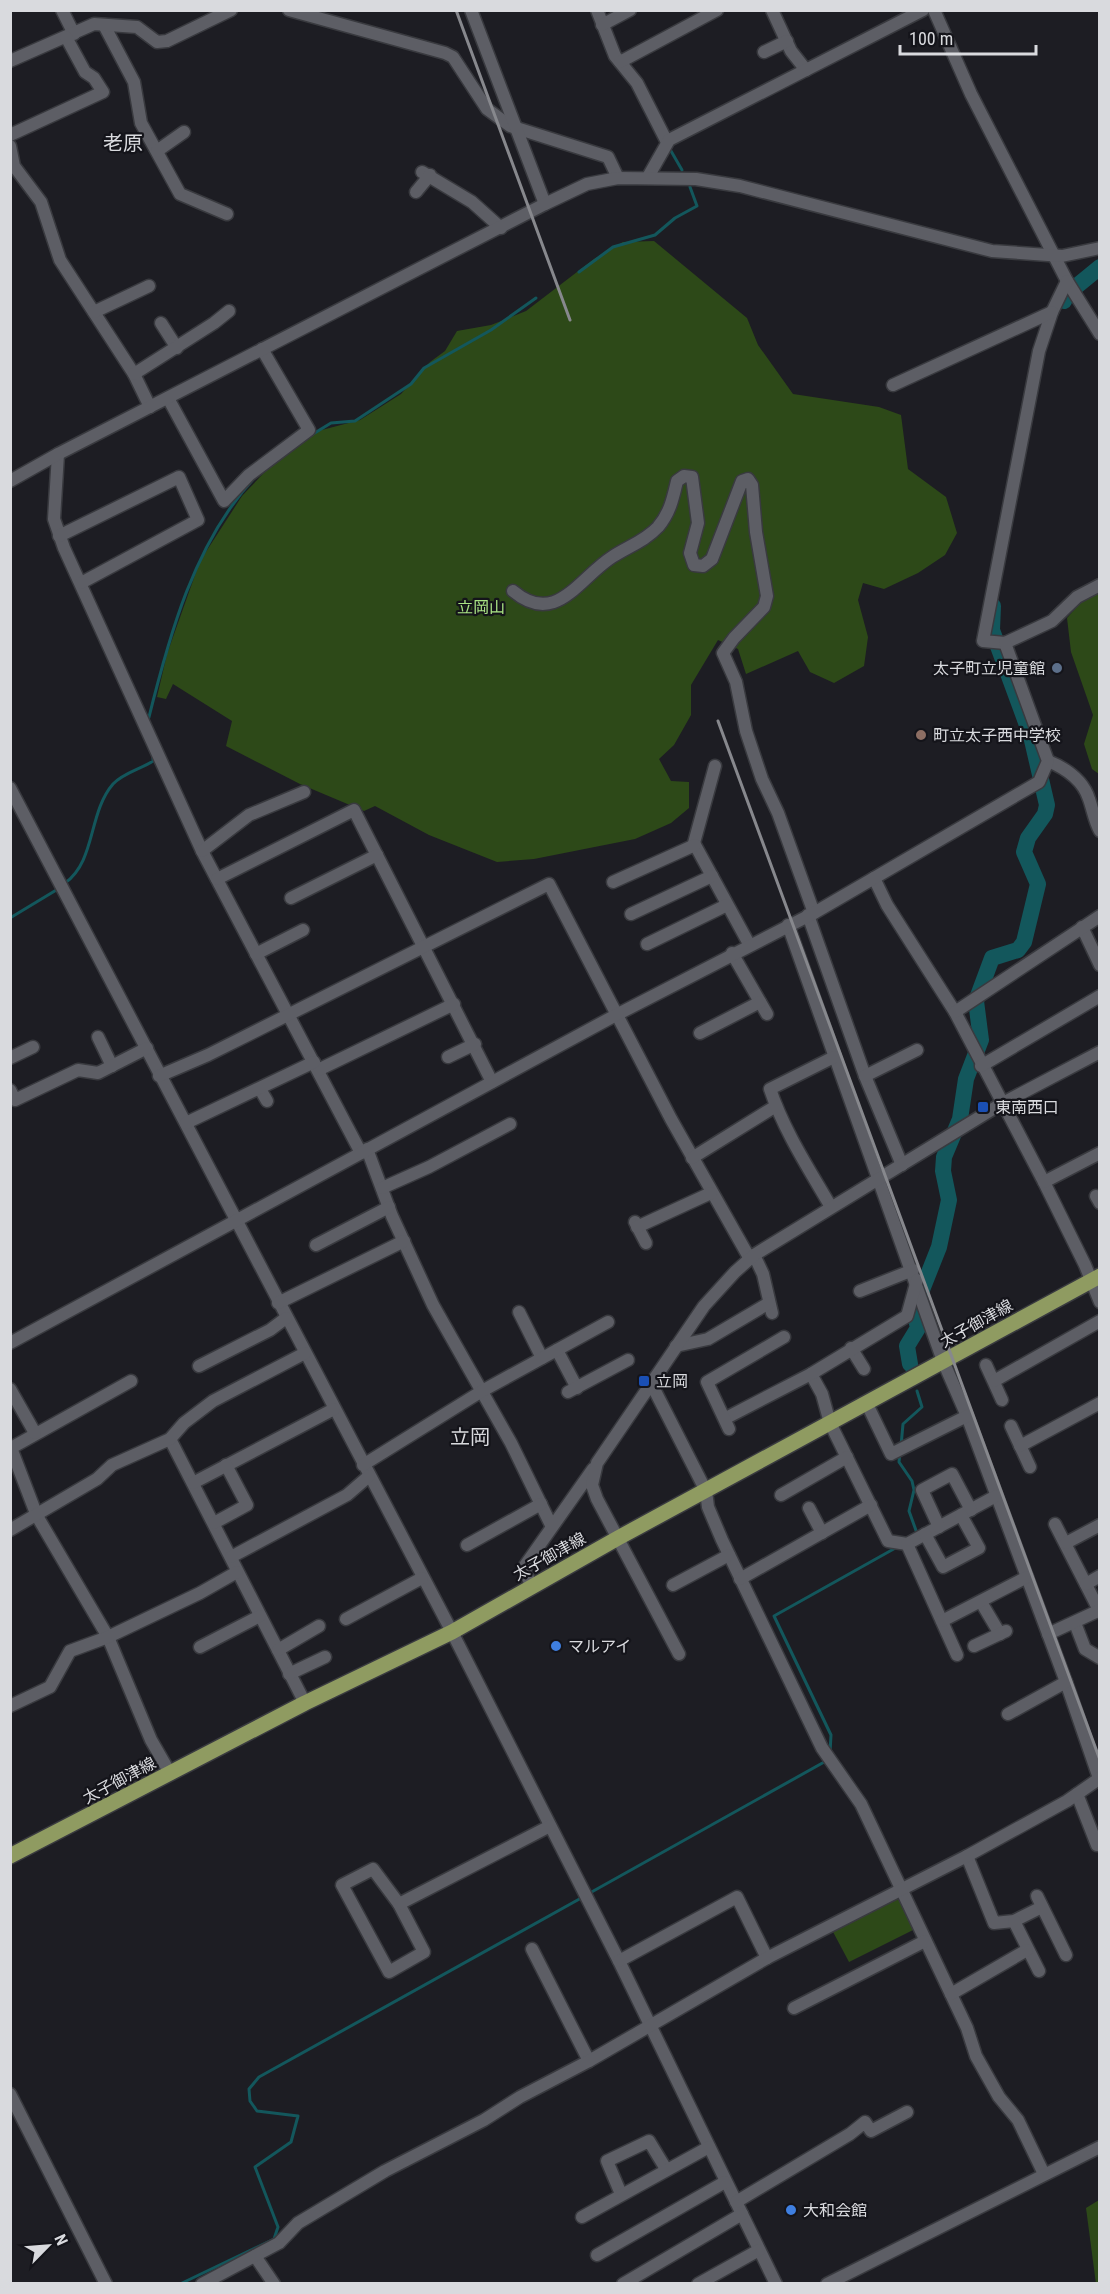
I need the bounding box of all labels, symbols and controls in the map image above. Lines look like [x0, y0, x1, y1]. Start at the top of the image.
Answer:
scale bar [900, 18, 1036, 56]
text: 100 m [909, 28, 953, 49]
district label: 老原 [103, 131, 143, 155]
park label: 立岡山 [457, 598, 505, 617]
place label: 太子町立児童館 [933, 659, 1045, 678]
marker: 太子町立児童館 [1050, 661, 1064, 675]
place label: 町立太子西中学校 [933, 726, 1061, 745]
marker: 町立太子西中学校 [914, 728, 928, 742]
place label: 東南西口 [995, 1098, 1059, 1117]
marker: 東南西口 [976, 1100, 990, 1114]
street label: 太子御津線 [937, 1296, 1016, 1351]
place label: 立岡 [656, 1372, 688, 1391]
marker: 立岡 [637, 1374, 651, 1388]
district label: 立岡 [450, 1425, 490, 1449]
street label: 太子御津線 [510, 1529, 589, 1584]
place label: マルアイ [568, 1637, 631, 1656]
marker: マルアイ [549, 1639, 563, 1653]
street label: 太子御津線 [79, 1753, 159, 1808]
place label: 大和会館 [803, 2201, 867, 2220]
marker: 大和会館 [784, 2203, 798, 2217]
north arrow [18, 2216, 78, 2276]
text: N [50, 2231, 72, 2248]

